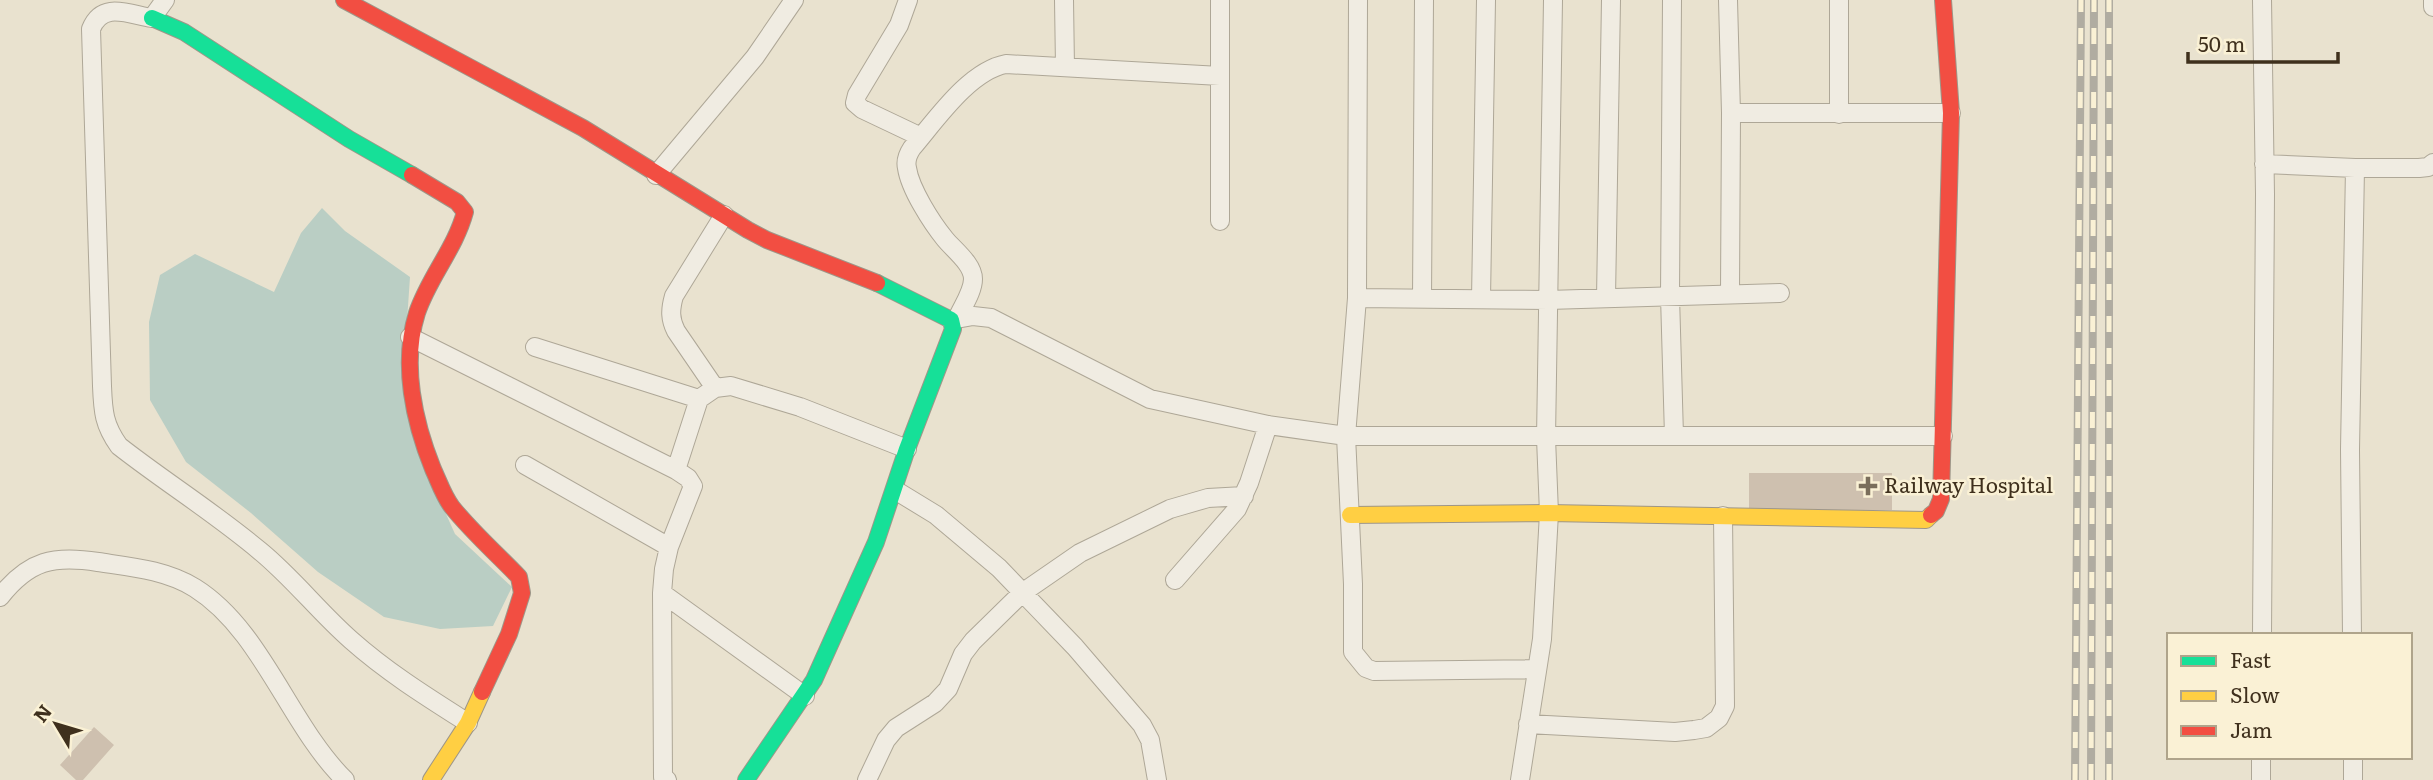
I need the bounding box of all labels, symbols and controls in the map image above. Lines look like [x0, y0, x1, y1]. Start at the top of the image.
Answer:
scale bar [2188, 21, 2338, 65]
text: 50 m [2198, 27, 2245, 58]
place label: Railway Hospital [1884, 468, 2053, 499]
marker: Railway Hospital [1858, 476, 1878, 496]
legend [2167, 633, 2412, 759]
text: Fast [2230, 643, 2271, 674]
text: Slow [2230, 678, 2280, 709]
north arrow [21, 689, 91, 759]
text: N [26, 698, 58, 728]
text: Jam [2230, 713, 2272, 744]

